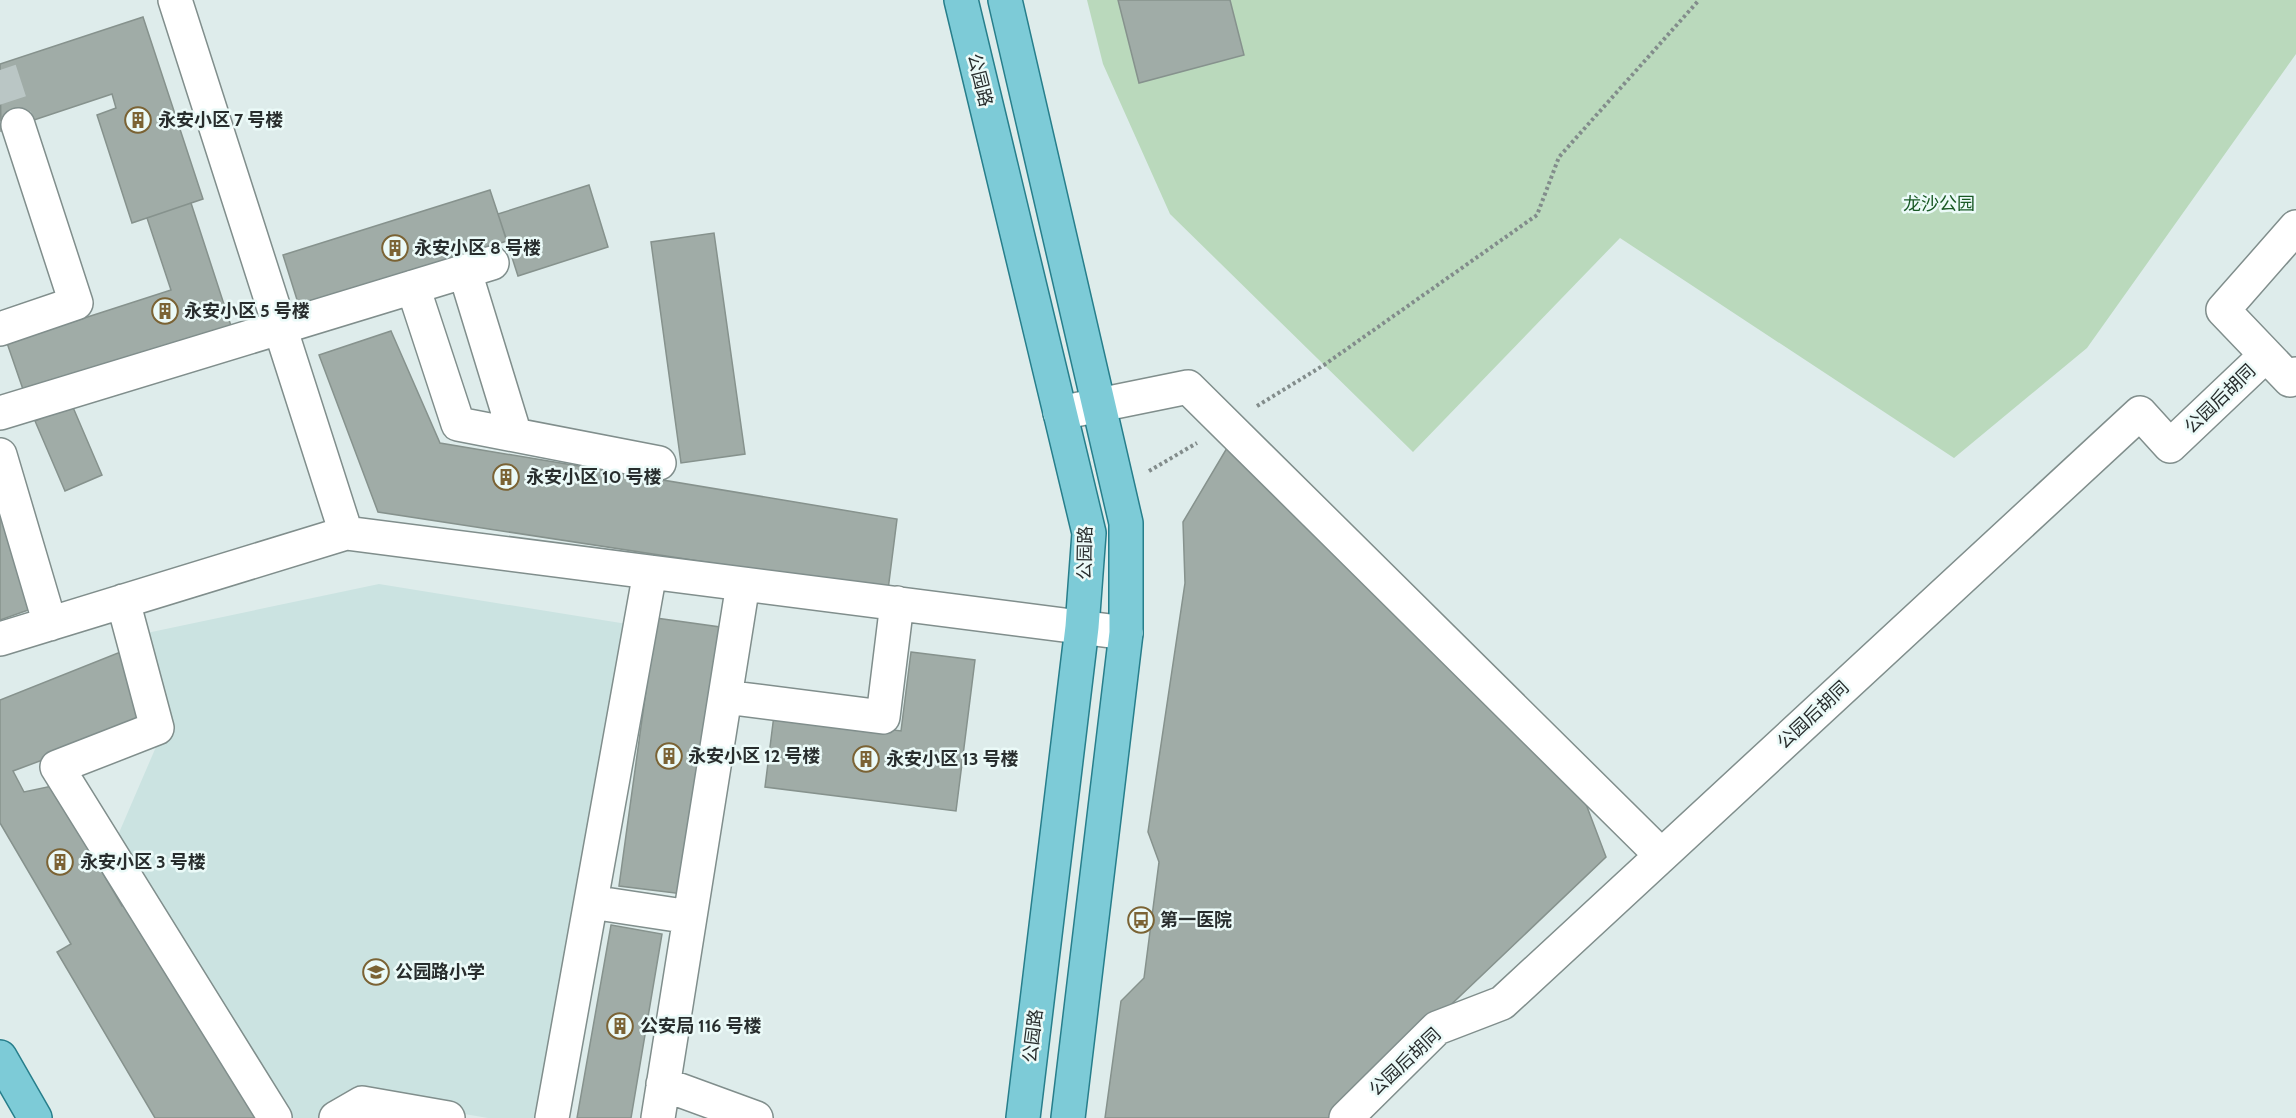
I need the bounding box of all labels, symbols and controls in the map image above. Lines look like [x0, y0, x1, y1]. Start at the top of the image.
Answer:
street label: 公园路 [963, 51, 997, 109]
building icon: 永安小区 7 号楼 [123, 105, 153, 135]
place label: 永安小区 7 号楼 [158, 109, 283, 131]
park label: 龙沙公园 [1903, 193, 1975, 215]
building icon: 永安小区 8 号楼 [380, 233, 410, 263]
place label: 永安小区 8 号楼 [414, 237, 541, 259]
building icon: 永安小区 5 号楼 [150, 296, 180, 326]
place label: 永安小区 5 号楼 [184, 300, 310, 322]
street label: 公园后胡同 [2180, 360, 2260, 438]
building icon: 永安小区 10 号楼 [491, 462, 521, 492]
place label: 永安小区 10 号楼 [526, 466, 661, 488]
street label: 公园路 [1074, 526, 1096, 580]
street label: 公园后胡同 [1773, 676, 1853, 754]
building icon: 永安小区 12 号楼 [654, 741, 684, 771]
building icon: 永安小区 13 号楼 [851, 744, 881, 774]
place label: 永安小区 12 号楼 [688, 745, 820, 767]
place label: 永安小区 13 号楼 [886, 748, 1018, 770]
building icon: 永安小区 3 号楼 [45, 847, 75, 877]
place label: 永安小区 3 号楼 [80, 851, 206, 873]
bus stop icon: 第一医院 [1126, 905, 1156, 935]
place label: 第一医院 [1160, 909, 1232, 931]
school or university icon: 公园路小学 [361, 957, 391, 987]
place label: 公园路小学 [395, 961, 485, 983]
street label: 公园路 [1019, 1008, 1047, 1064]
building icon: 公安局 116 号楼 [605, 1011, 635, 1041]
place label: 公安局 116 号楼 [640, 1015, 762, 1037]
street label: 公园后胡同 [1365, 1023, 1445, 1101]

